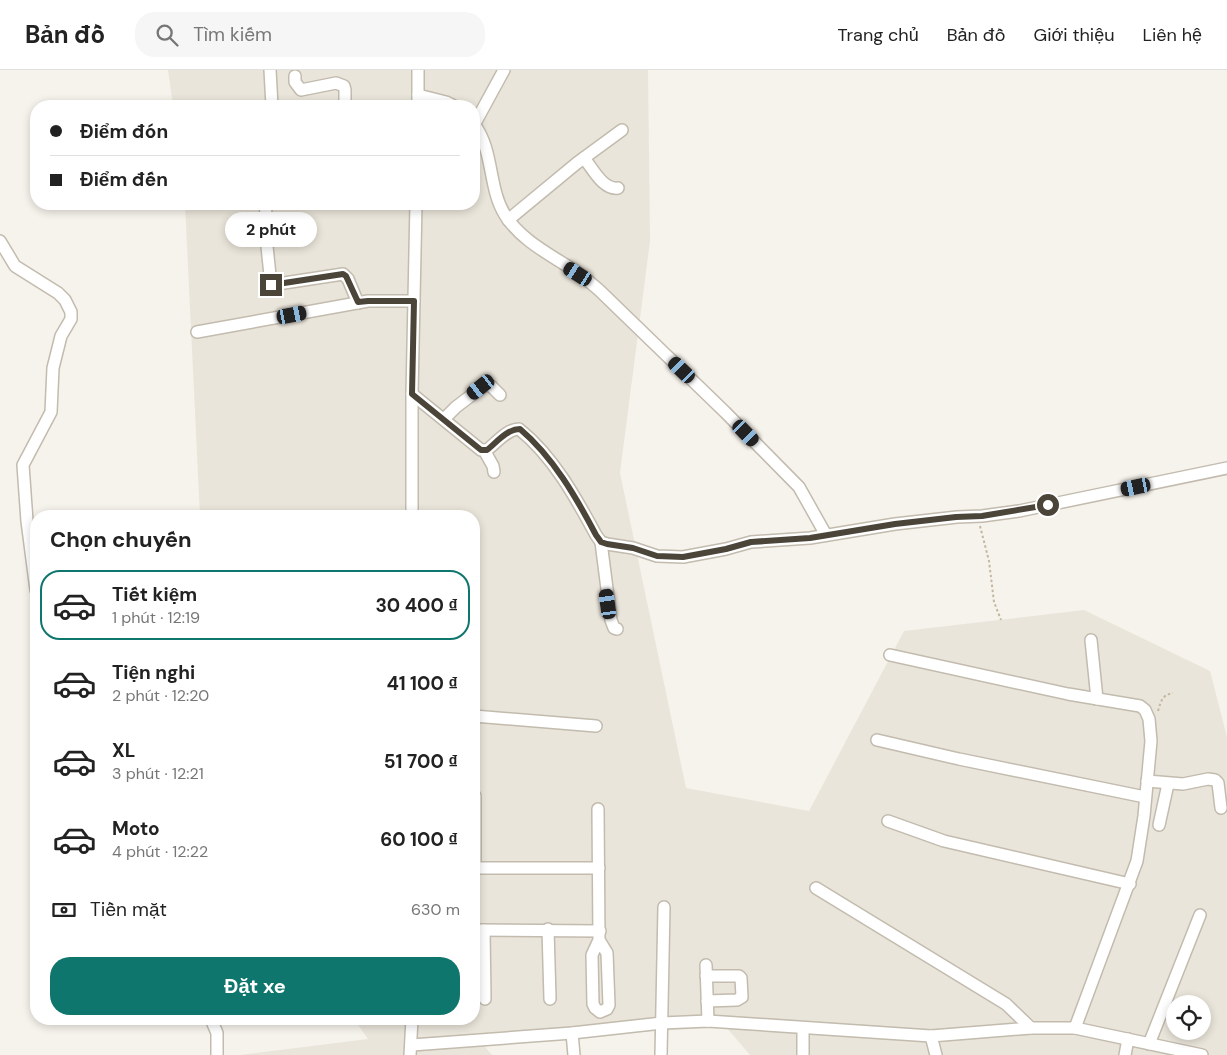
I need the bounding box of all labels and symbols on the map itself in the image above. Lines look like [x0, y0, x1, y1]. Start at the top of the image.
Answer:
callout: 2 phút [225, 212, 317, 248]
car [561, 260, 594, 288]
route end [260, 274, 282, 296]
car [275, 305, 308, 325]
car [665, 354, 698, 386]
car [464, 372, 497, 402]
car [730, 417, 761, 449]
car [1119, 477, 1152, 497]
route start [1037, 494, 1059, 516]
car [598, 588, 617, 620]

